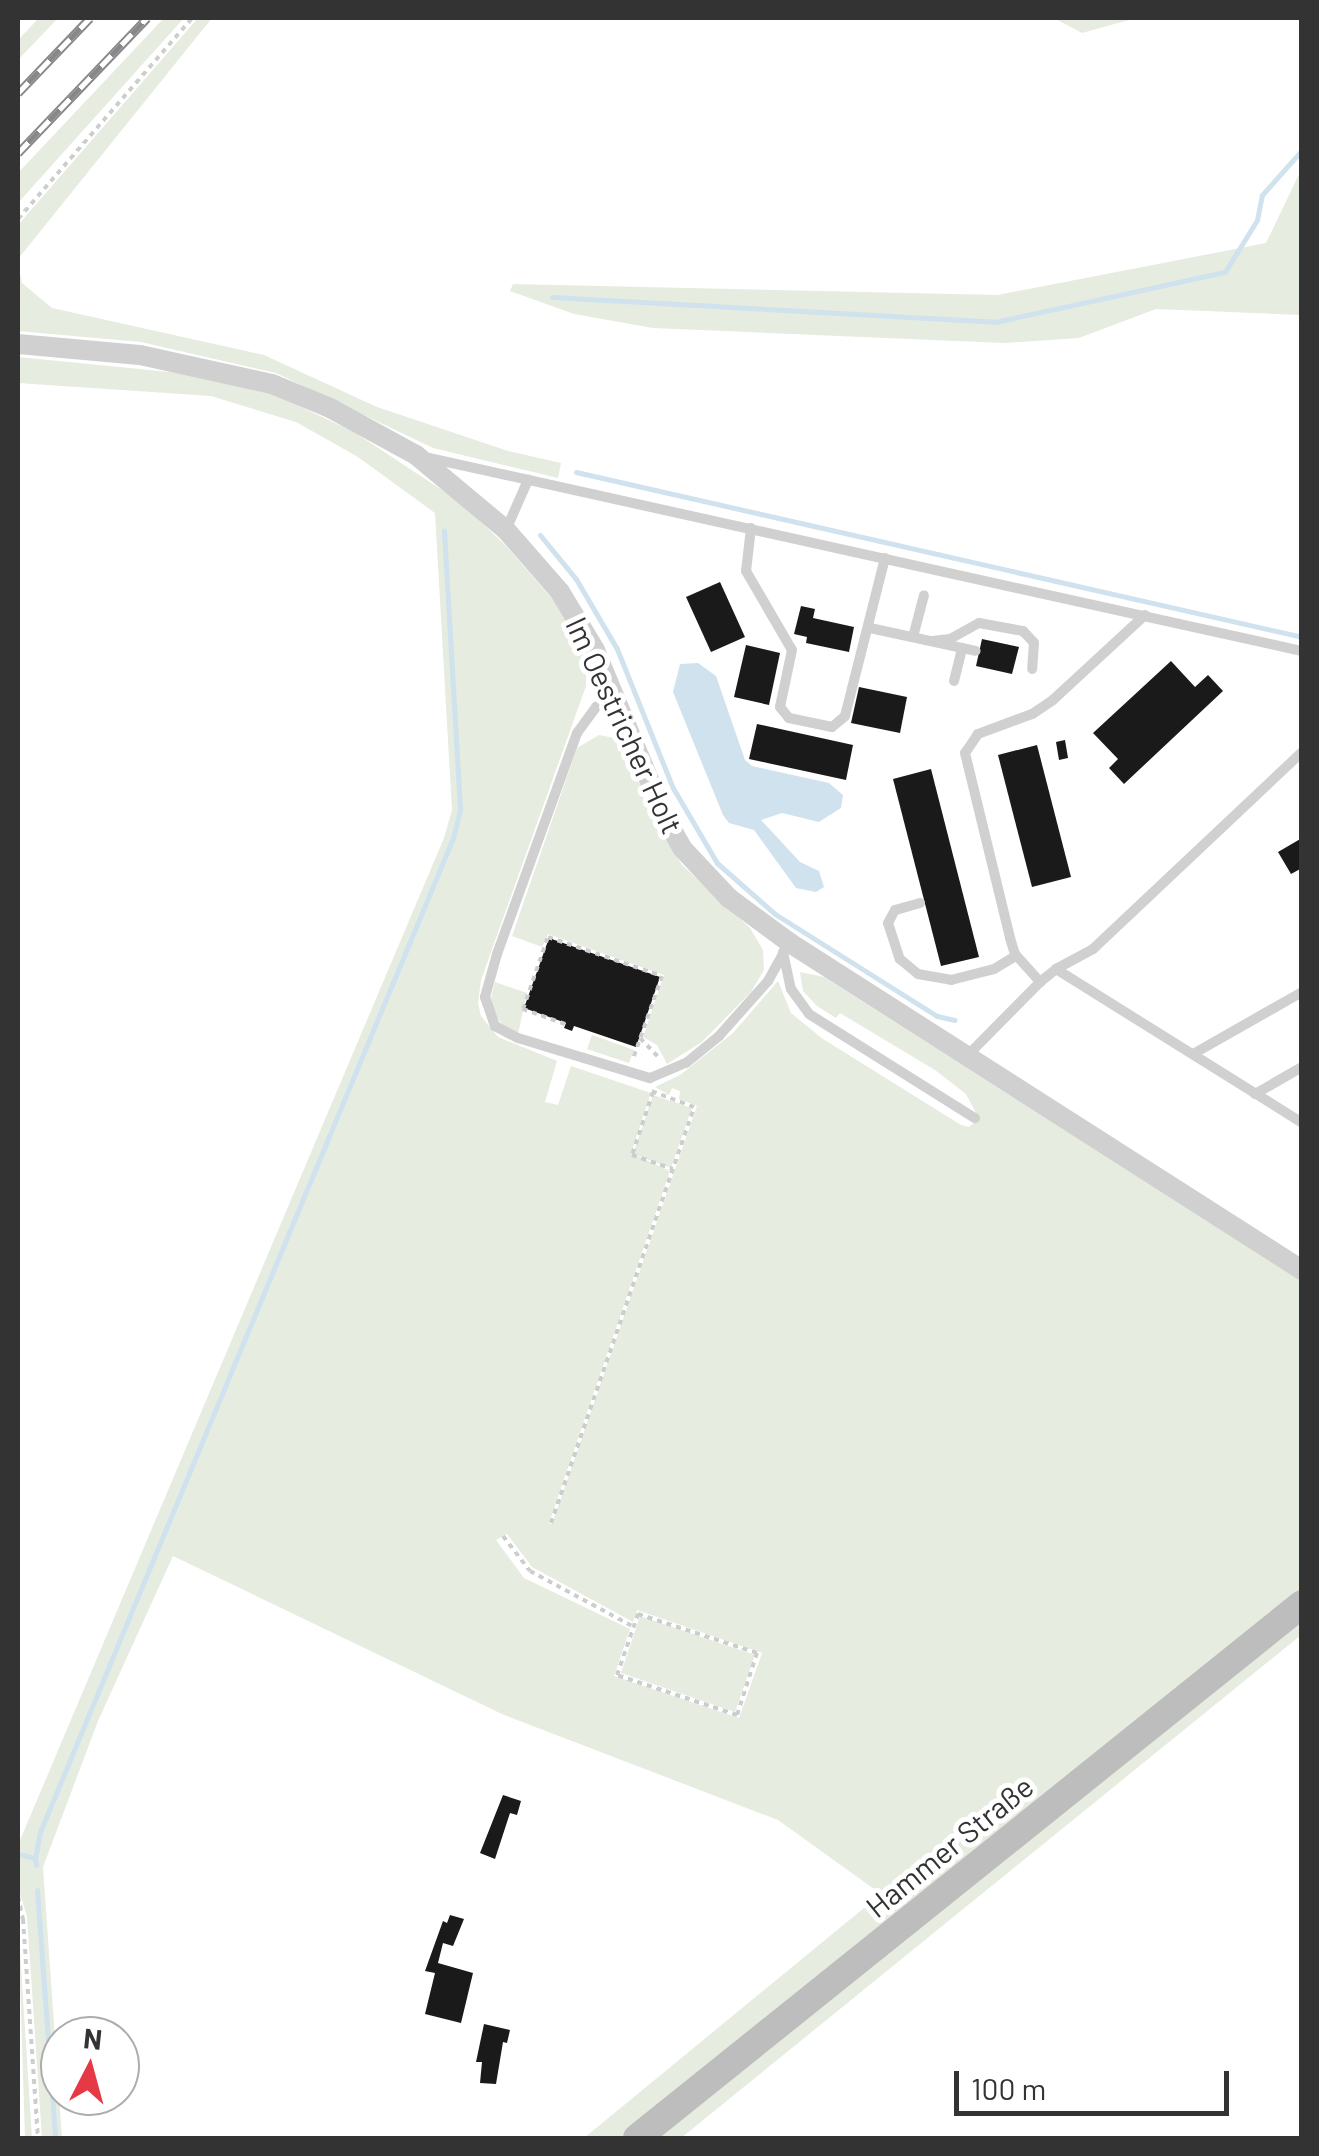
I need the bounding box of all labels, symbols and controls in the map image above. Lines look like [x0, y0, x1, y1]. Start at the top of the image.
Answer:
street label: Im Oestricher Holt [559, 611, 691, 839]
street label: Hammer Straße [858, 1768, 1040, 1924]
north arrow [40, 2016, 140, 2116]
text: N [82, 2020, 104, 2056]
scale bar [959, 2051, 1234, 2113]
text: 100 m [971, 2070, 1046, 2106]

